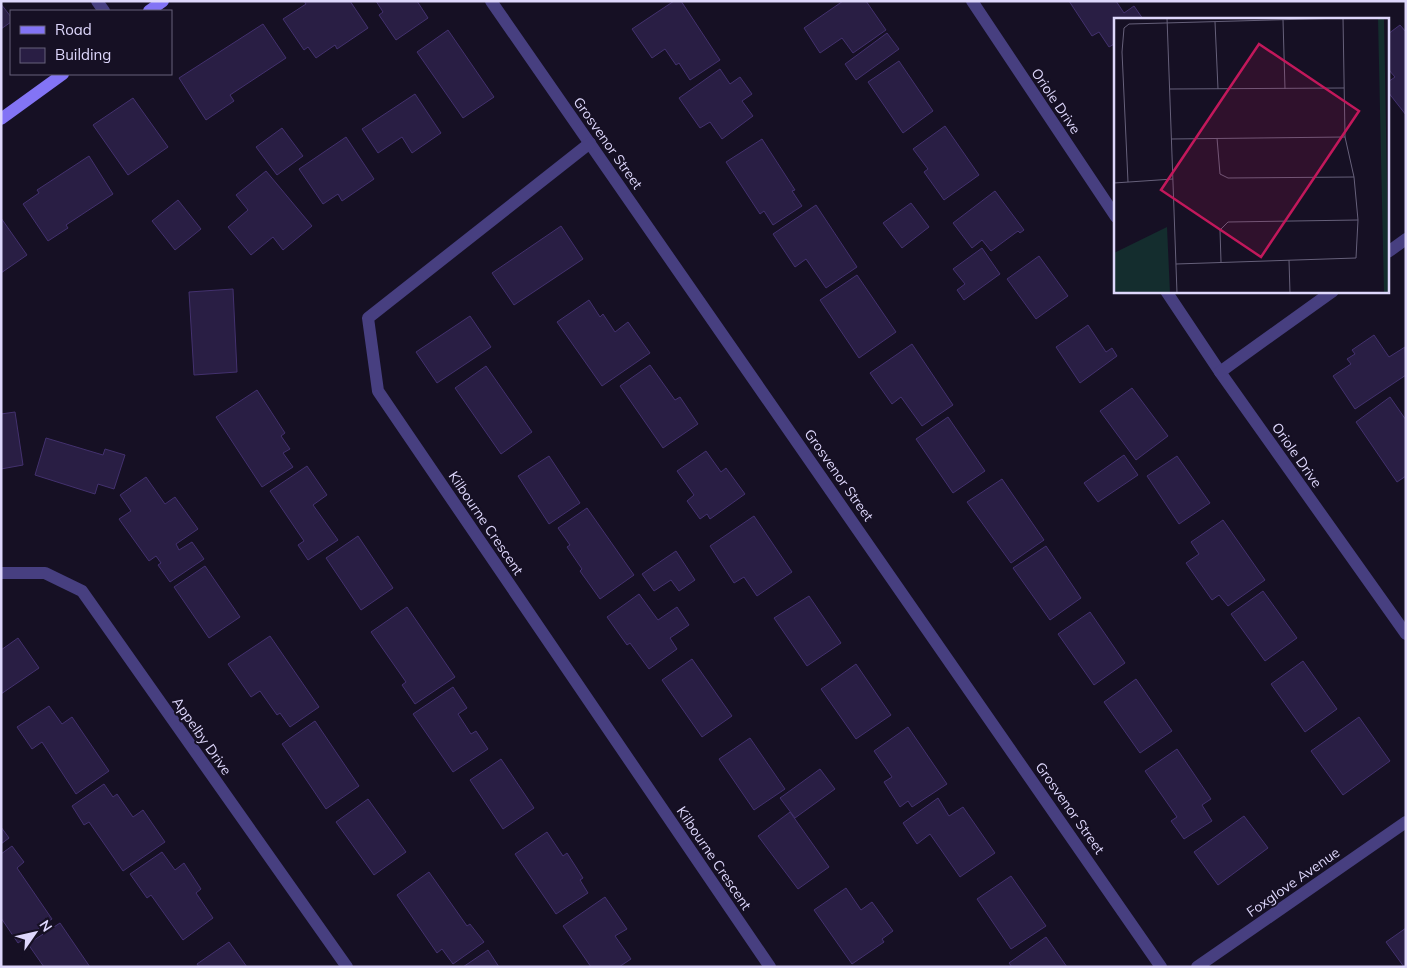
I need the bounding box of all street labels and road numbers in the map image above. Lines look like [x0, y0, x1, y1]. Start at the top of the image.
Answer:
street label: Oriole Drive [1027, 65, 1085, 137]
street label: Grosvenor Street [569, 93, 647, 193]
street label: Oriole Drive [1268, 419, 1326, 491]
street label: Grosvenor Street [800, 425, 878, 525]
street label: Kilbourne Crescent [445, 468, 527, 578]
street label: Appelby Drive [168, 693, 236, 779]
street label: Grosvenor Street [1031, 758, 1109, 858]
street label: Kilbourne Crescent [673, 803, 755, 913]
street label: Foxglove Avenue [1243, 843, 1343, 921]

